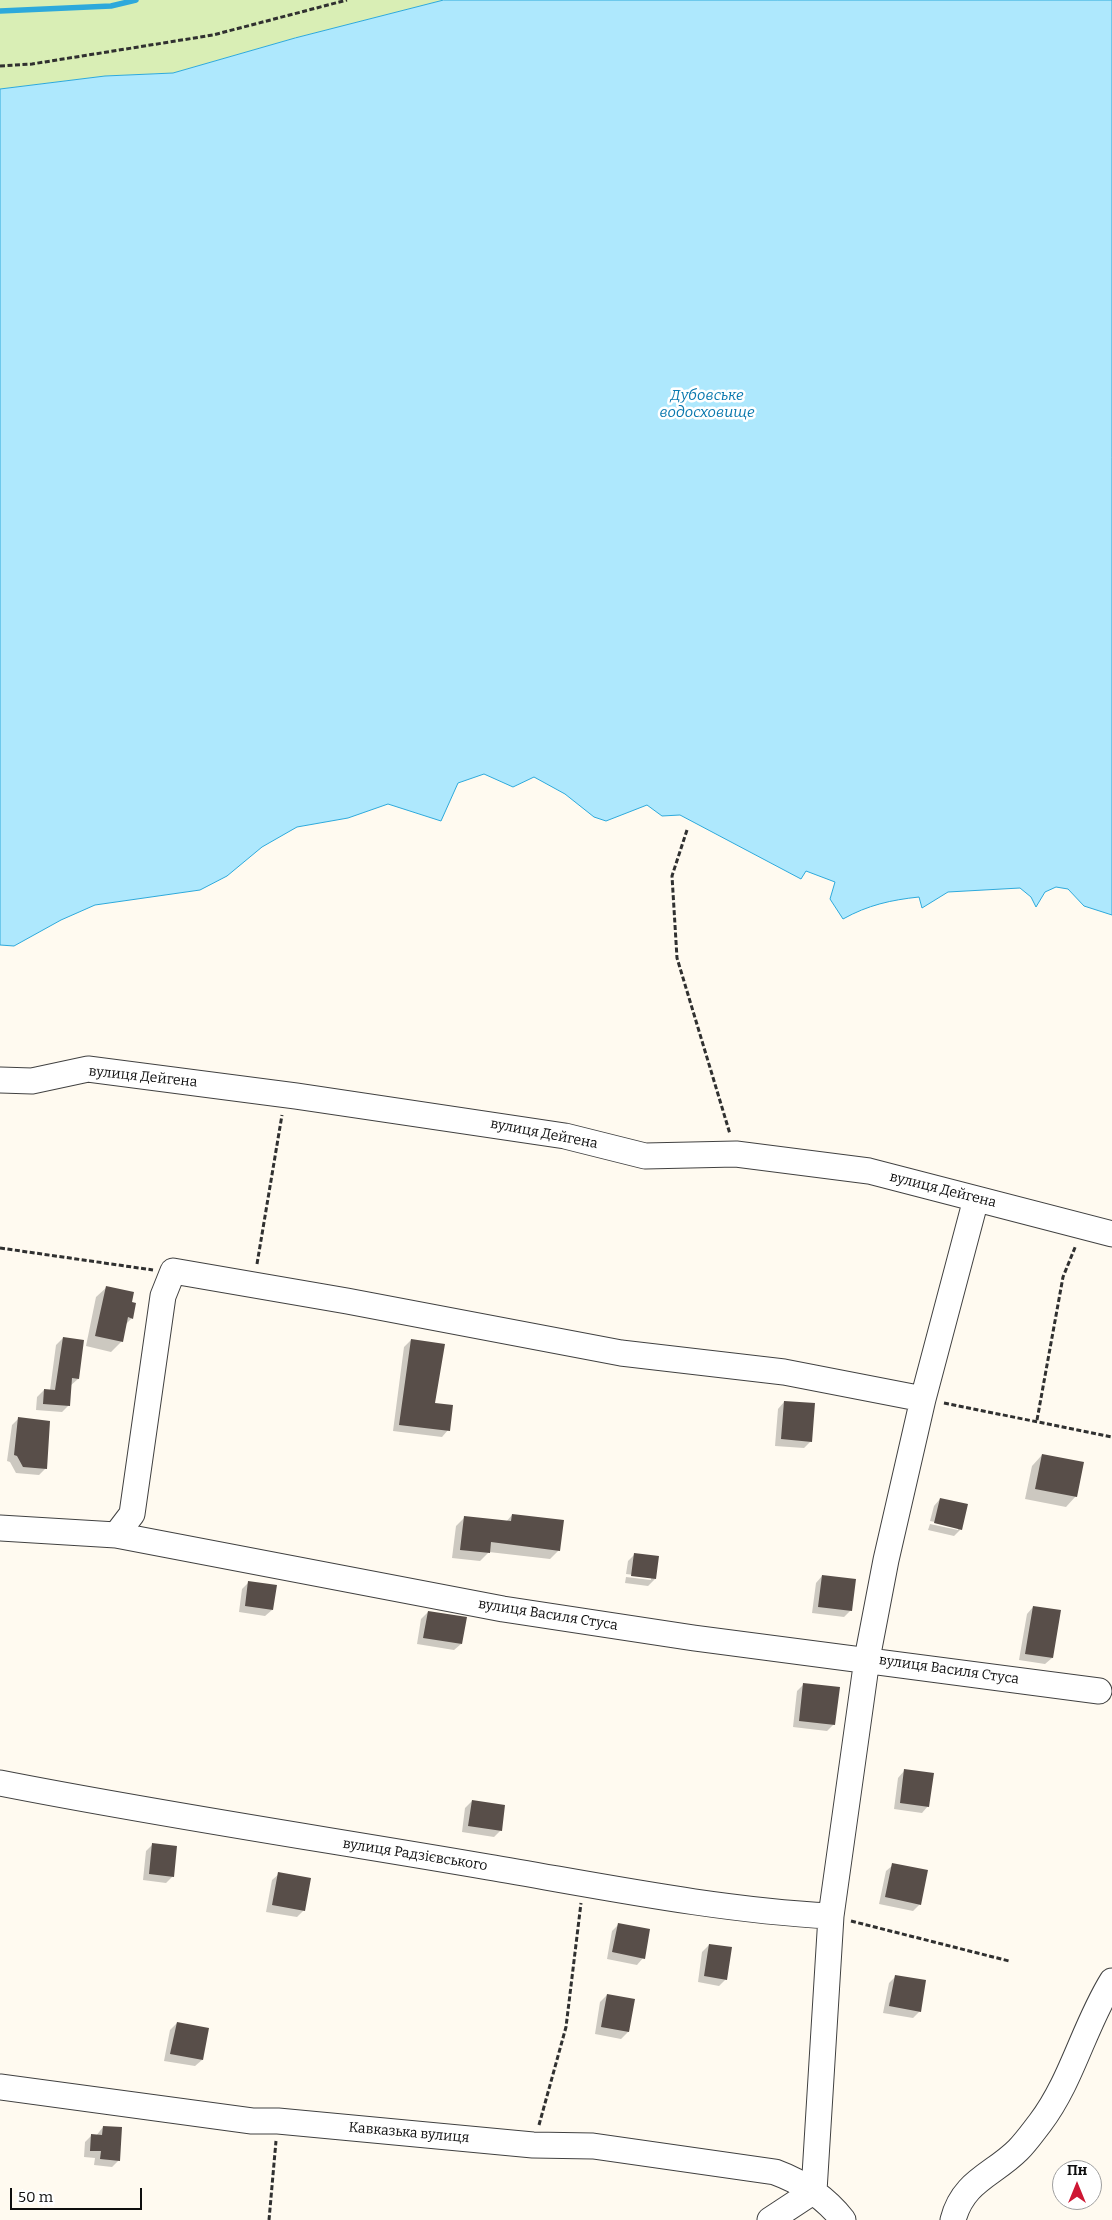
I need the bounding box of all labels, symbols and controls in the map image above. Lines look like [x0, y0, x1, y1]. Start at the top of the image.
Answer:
water label: Дубовське водосховище [659, 387, 755, 422]
street label: вулиця Дейгена [88, 1063, 198, 1091]
street label: вулиця Дейгена [489, 1115, 599, 1153]
street label: вулиця Дейгена [888, 1169, 998, 1211]
street label: вулиця Василя Стуса [477, 1596, 619, 1634]
street label: вулиця Василя Стуса [878, 1652, 1020, 1688]
street label: вулиця Радзієвського [341, 1835, 489, 1875]
street label: Кавказька вулиця [348, 2119, 470, 2147]
north arrow [1052, 2160, 1102, 2210]
text: Пн [1067, 2162, 1087, 2179]
scale bar [12, 2178, 145, 2210]
text: 50 m [18, 2188, 53, 2206]

